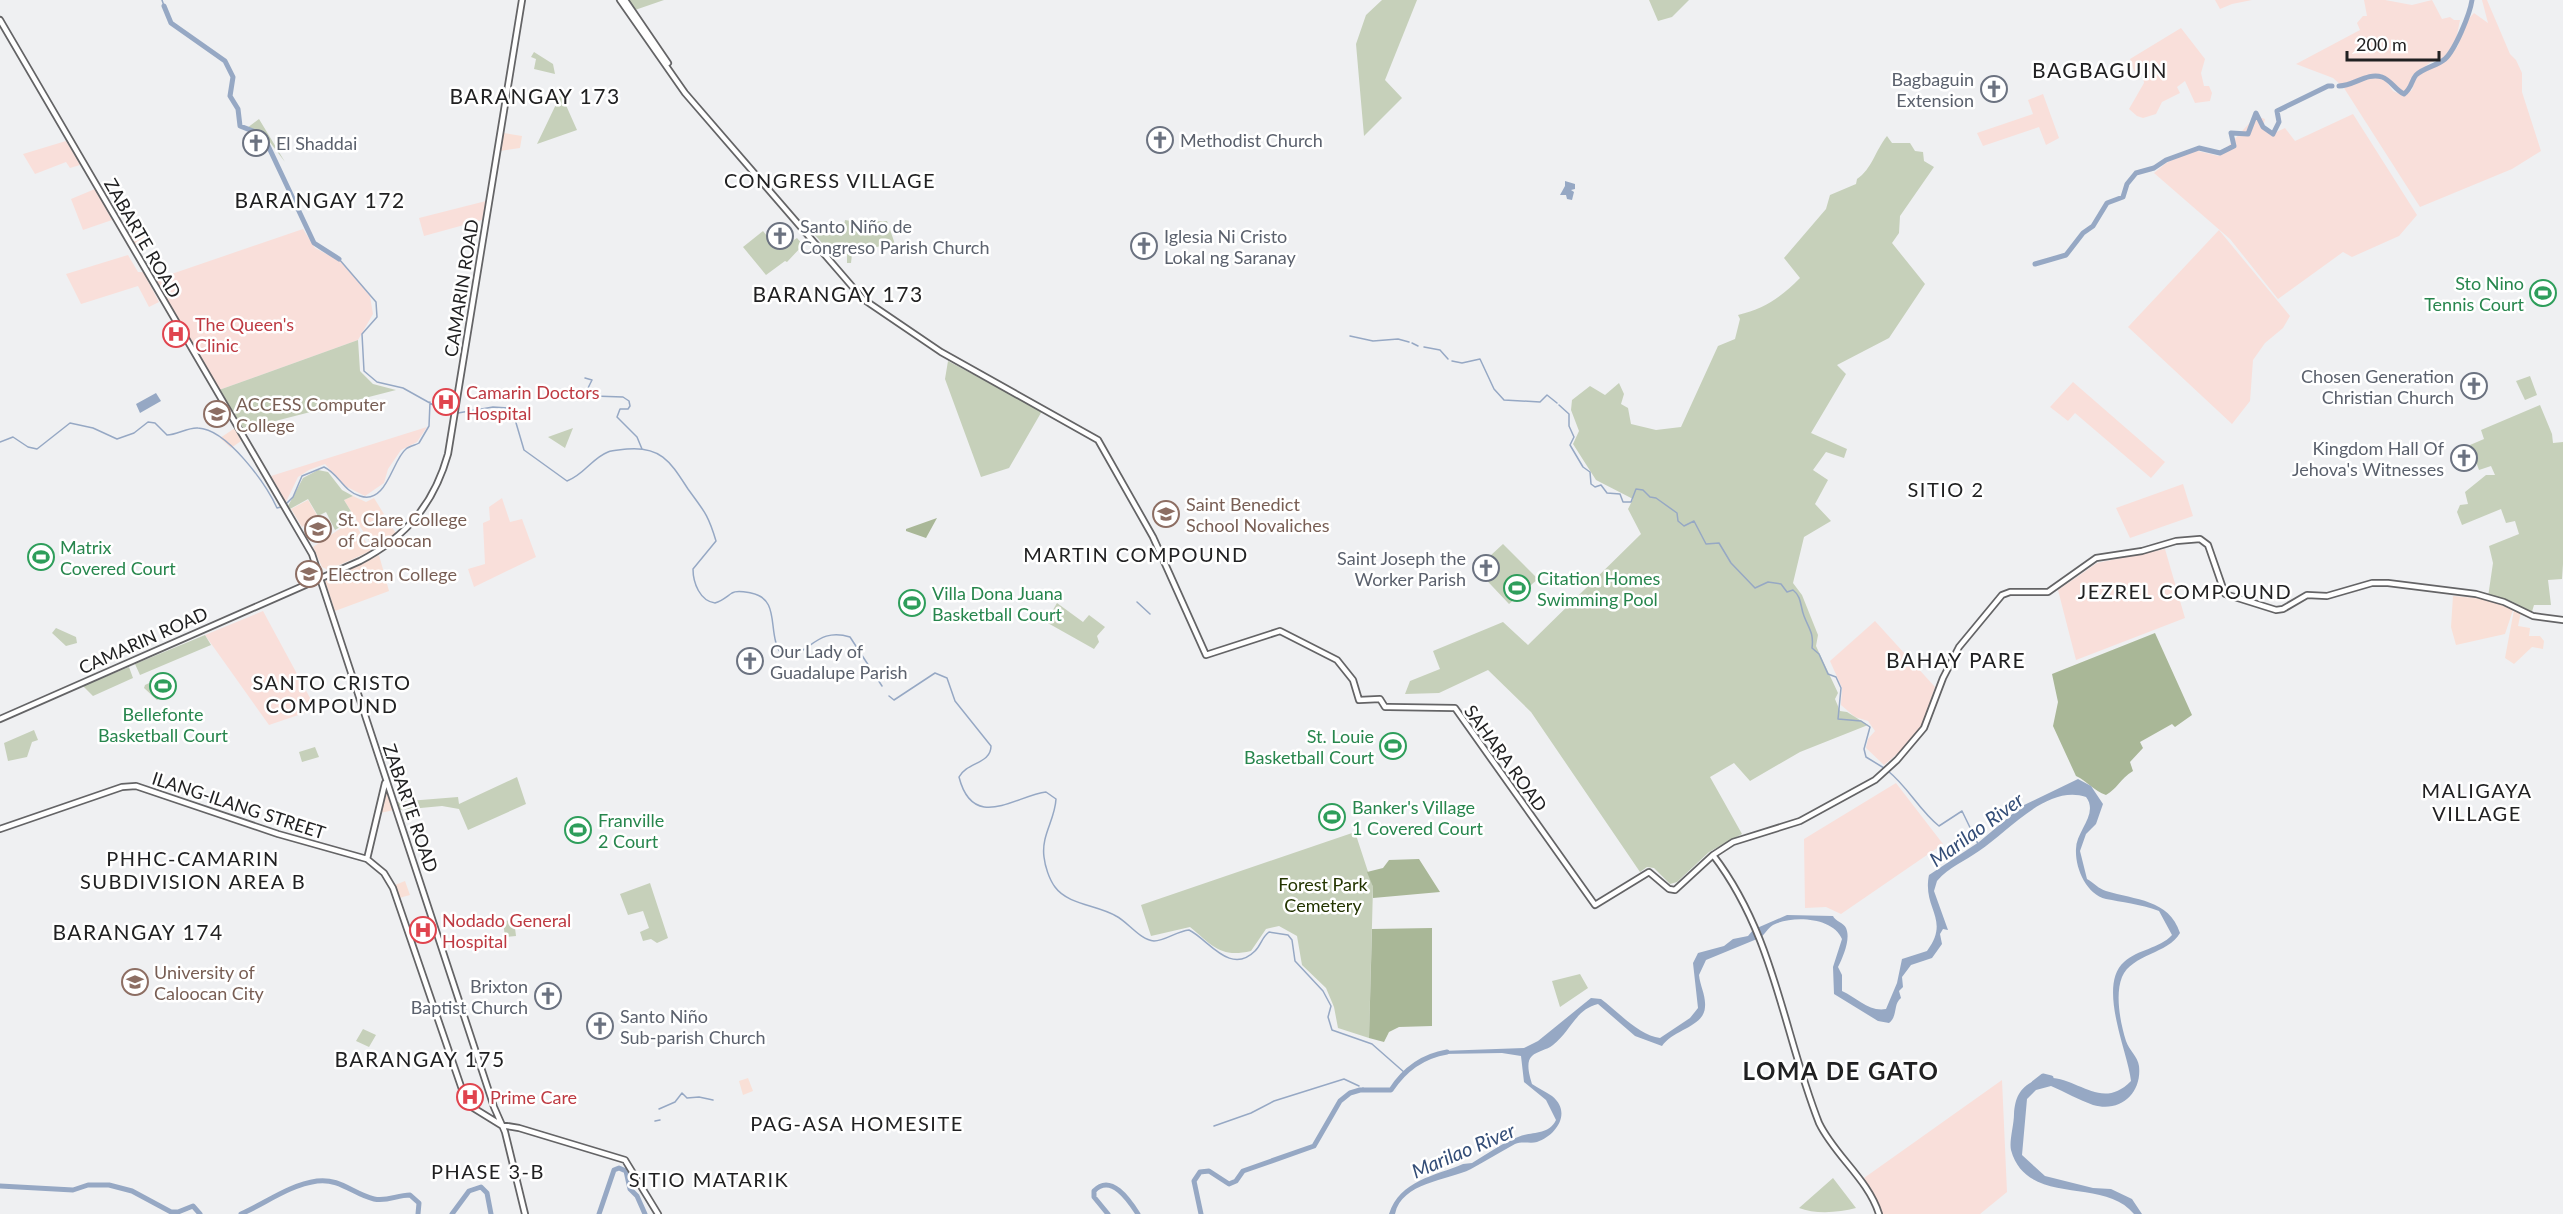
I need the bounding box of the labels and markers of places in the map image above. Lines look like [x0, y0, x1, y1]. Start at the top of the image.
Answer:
place label: Bagbaguin Extension [1891, 68, 1974, 111]
church icon: Bagbaguin Extension [1979, 74, 2009, 104]
church icon: Methodist Church [1145, 125, 1175, 155]
church icon: El Shaddai [241, 128, 271, 158]
place label: Methodist Church [1180, 129, 1323, 151]
place label: El Shaddai [276, 132, 357, 154]
place label: Santo Niño de Congreso Parish Church [800, 215, 989, 258]
church icon: Santo Niño de Congreso Parish Church [765, 221, 795, 251]
place label: Iglesia Ni Cristo Lokal ng Saranay [1164, 225, 1296, 268]
church icon: Iglesia Ni Cristo Lokal ng Saranay [1129, 231, 1159, 261]
place label: Sto Nino Tennis Court [2424, 272, 2525, 315]
sports icon: Sto Nino Tennis Court [2528, 278, 2558, 308]
place label: The Queen's Clinic [195, 313, 294, 356]
hospital icon: The Queen's Clinic [161, 319, 191, 349]
place label: Chosen Generation Christian Church [2301, 365, 2454, 408]
church icon: Chosen Generation Christian Church [2459, 371, 2489, 401]
place label: Camarin Doctors Hospital [466, 381, 600, 424]
hospital icon: Camarin Doctors Hospital [431, 387, 461, 417]
place label: ACCESS Computer College [236, 393, 386, 436]
school or university icon: ACCESS Computer College [202, 399, 232, 429]
place label: Kingdom Hall Of Jehova's Witnesses [2292, 437, 2445, 480]
church icon: Kingdom Hall Of Jehova's Witnesses [2449, 443, 2479, 473]
place label: Saint Benedict School Novaliches [1186, 493, 1330, 536]
school or university icon: Saint Benedict School Novaliches [1151, 499, 1181, 529]
place label: St. Clare College of Caloocan [338, 508, 467, 551]
school or university icon: St. Clare College of Caloocan [303, 514, 333, 544]
place label: Matrix Covered Court [60, 536, 176, 579]
sports icon: Matrix Covered Court [26, 542, 56, 572]
place label: Saint Joseph the Worker Parish [1337, 547, 1466, 590]
church icon: Saint Joseph the Worker Parish [1471, 553, 1501, 583]
school or university icon: Electron College [294, 559, 324, 589]
place label: Electron College [328, 563, 457, 585]
place label: Citation Homes Swimming Pool [1537, 567, 1661, 610]
sports icon: Citation Homes Swimming Pool [1502, 573, 1532, 603]
place label: Villa Dona Juana Basketball Court [932, 582, 1063, 625]
sports icon: Villa Dona Juana Basketball Court [897, 588, 927, 618]
place label: Our Lady of Guadalupe Parish [770, 640, 908, 683]
church icon: Our Lady of Guadalupe Parish [735, 646, 765, 676]
sports icon: Bellefonte Basketball Court [148, 671, 178, 701]
place label: Bellefonte Basketball Court [98, 703, 229, 746]
place label: St. Louie Basketball Court [1244, 725, 1375, 768]
sports icon: St. Louie Basketball Court [1378, 731, 1408, 761]
place label: Banker's Village 1 Covered Court [1352, 796, 1483, 839]
sports icon: Banker's Village 1 Covered Court [1317, 802, 1347, 832]
place label: Franville 2 Court [598, 809, 664, 852]
sports icon: Franville 2 Court [563, 815, 593, 845]
place label: Nodado General Hospital [442, 909, 571, 952]
hospital icon: Nodado General Hospital [408, 915, 438, 945]
place label: University of Caloocan City [154, 961, 265, 1004]
school or university icon: University of Caloocan City [120, 967, 150, 997]
place label: Brixton Baptist Church [411, 975, 528, 1018]
church icon: Brixton Baptist Church [533, 981, 563, 1011]
place label: Santo Niño Sub-parish Church [620, 1005, 766, 1048]
church icon: Santo Niño Sub-parish Church [585, 1011, 615, 1041]
hospital icon: Prime Care [455, 1082, 485, 1112]
place label: Prime Care [490, 1086, 577, 1108]

